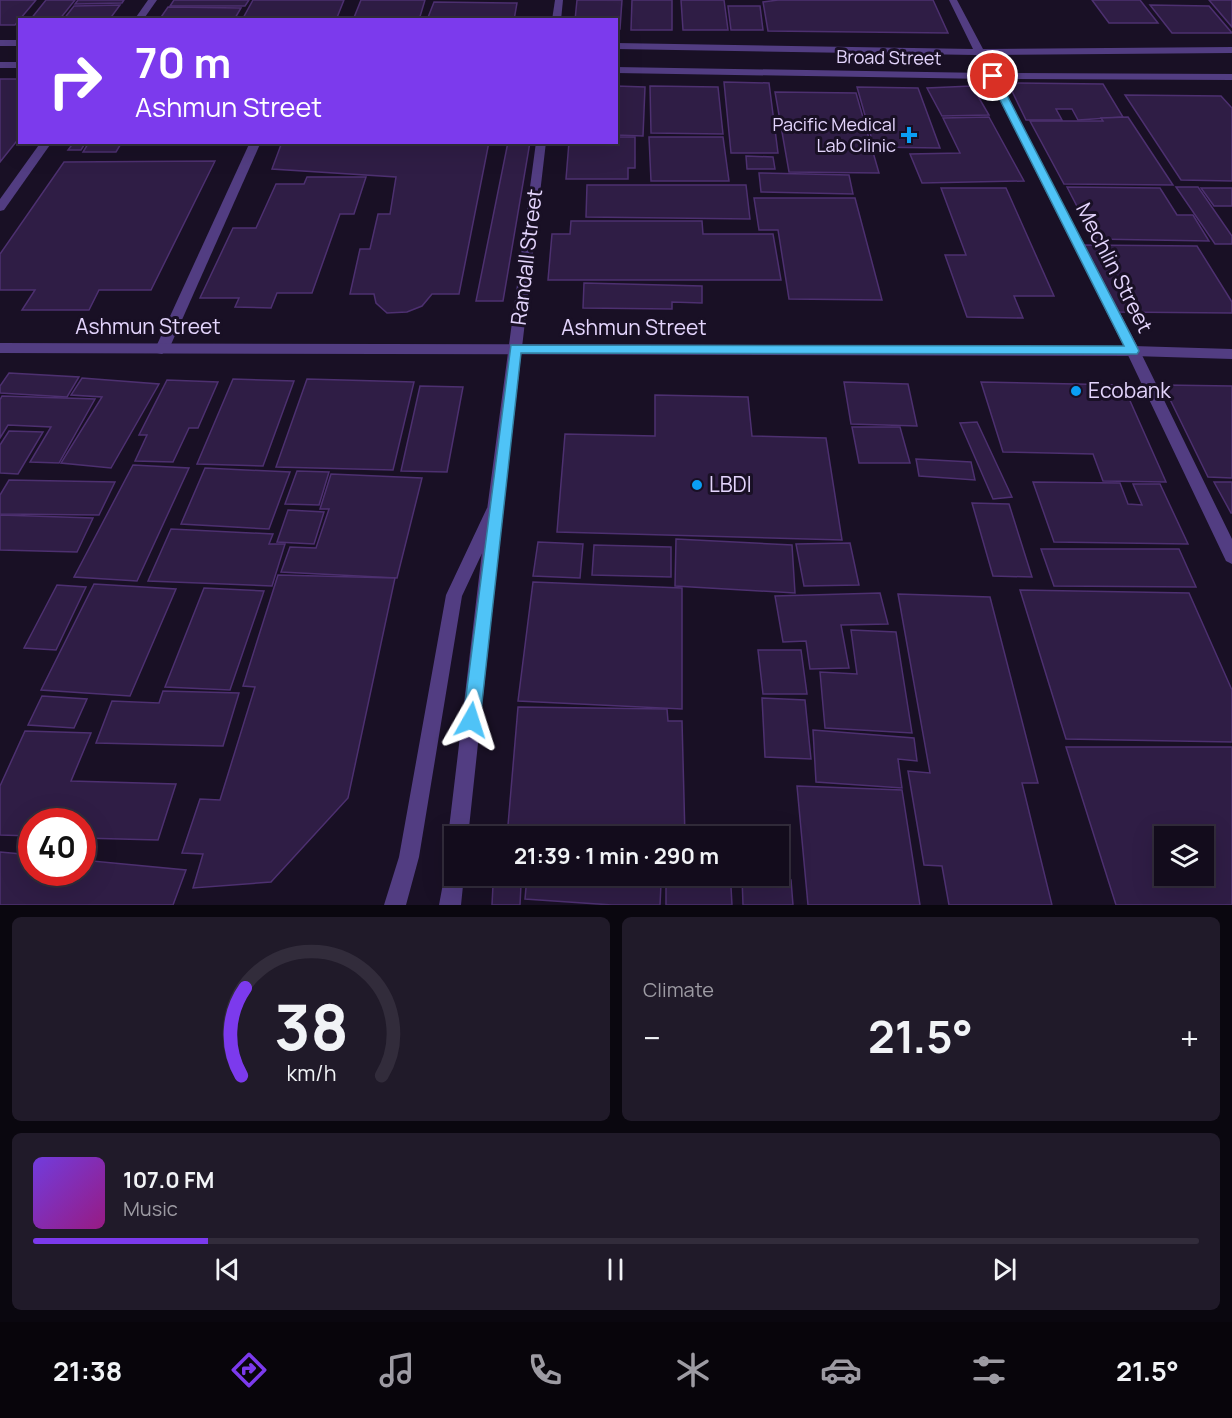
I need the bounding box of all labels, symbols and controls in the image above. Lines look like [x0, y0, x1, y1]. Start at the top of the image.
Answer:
text: 70 m [135, 33, 231, 91]
icon: right [36, 42, 114, 120]
street label: Broad Street [836, 44, 942, 70]
pin [967, 50, 1018, 101]
icon: arrive [976, 59, 1009, 92]
text: Ashmun Street [135, 88, 322, 125]
place label: Pacific Medical Lab Clinic [773, 112, 896, 157]
marker: Pacific Medical Lab Clinic [900, 126, 918, 144]
street label: Randall Street [504, 187, 548, 327]
street label: Mechlin Street [1070, 198, 1160, 337]
street label: Ashmun Street [75, 312, 221, 340]
street label: Ashmun Street [561, 313, 707, 341]
place label: Ecobank [1088, 376, 1171, 404]
marker: Ecobank [1069, 384, 1083, 398]
place label: LBDI [709, 470, 752, 498]
marker: LBDI [690, 478, 704, 492]
position arrow [439, 688, 503, 752]
speed limit sign: 40 [18, 808, 96, 886]
map controls [1154, 826, 1214, 886]
button: layers [1154, 826, 1214, 886]
text: 21:39 · 1 min · 290 m [514, 841, 719, 871]
text: Climate [643, 976, 714, 1003]
text: 38 [274, 983, 348, 1069]
text: 21.5° [868, 1005, 973, 1067]
text: − [643, 1015, 661, 1060]
text: + [1180, 1015, 1199, 1060]
text: km/h [286, 1058, 336, 1087]
text: 107.0 FM [123, 1165, 214, 1195]
text: Music [123, 1195, 178, 1222]
icon: previous [211, 1253, 244, 1286]
icon: pause [599, 1253, 632, 1286]
icon: next [988, 1253, 1021, 1286]
icon: directions [228, 1349, 270, 1391]
icon: music [376, 1349, 418, 1391]
icon: phone [524, 1349, 566, 1391]
icon: climate [672, 1349, 714, 1391]
icon: car [820, 1349, 862, 1391]
icon: filters [968, 1349, 1010, 1391]
text: 21:38 [53, 1352, 122, 1389]
text: 21.5° [1116, 1352, 1179, 1389]

